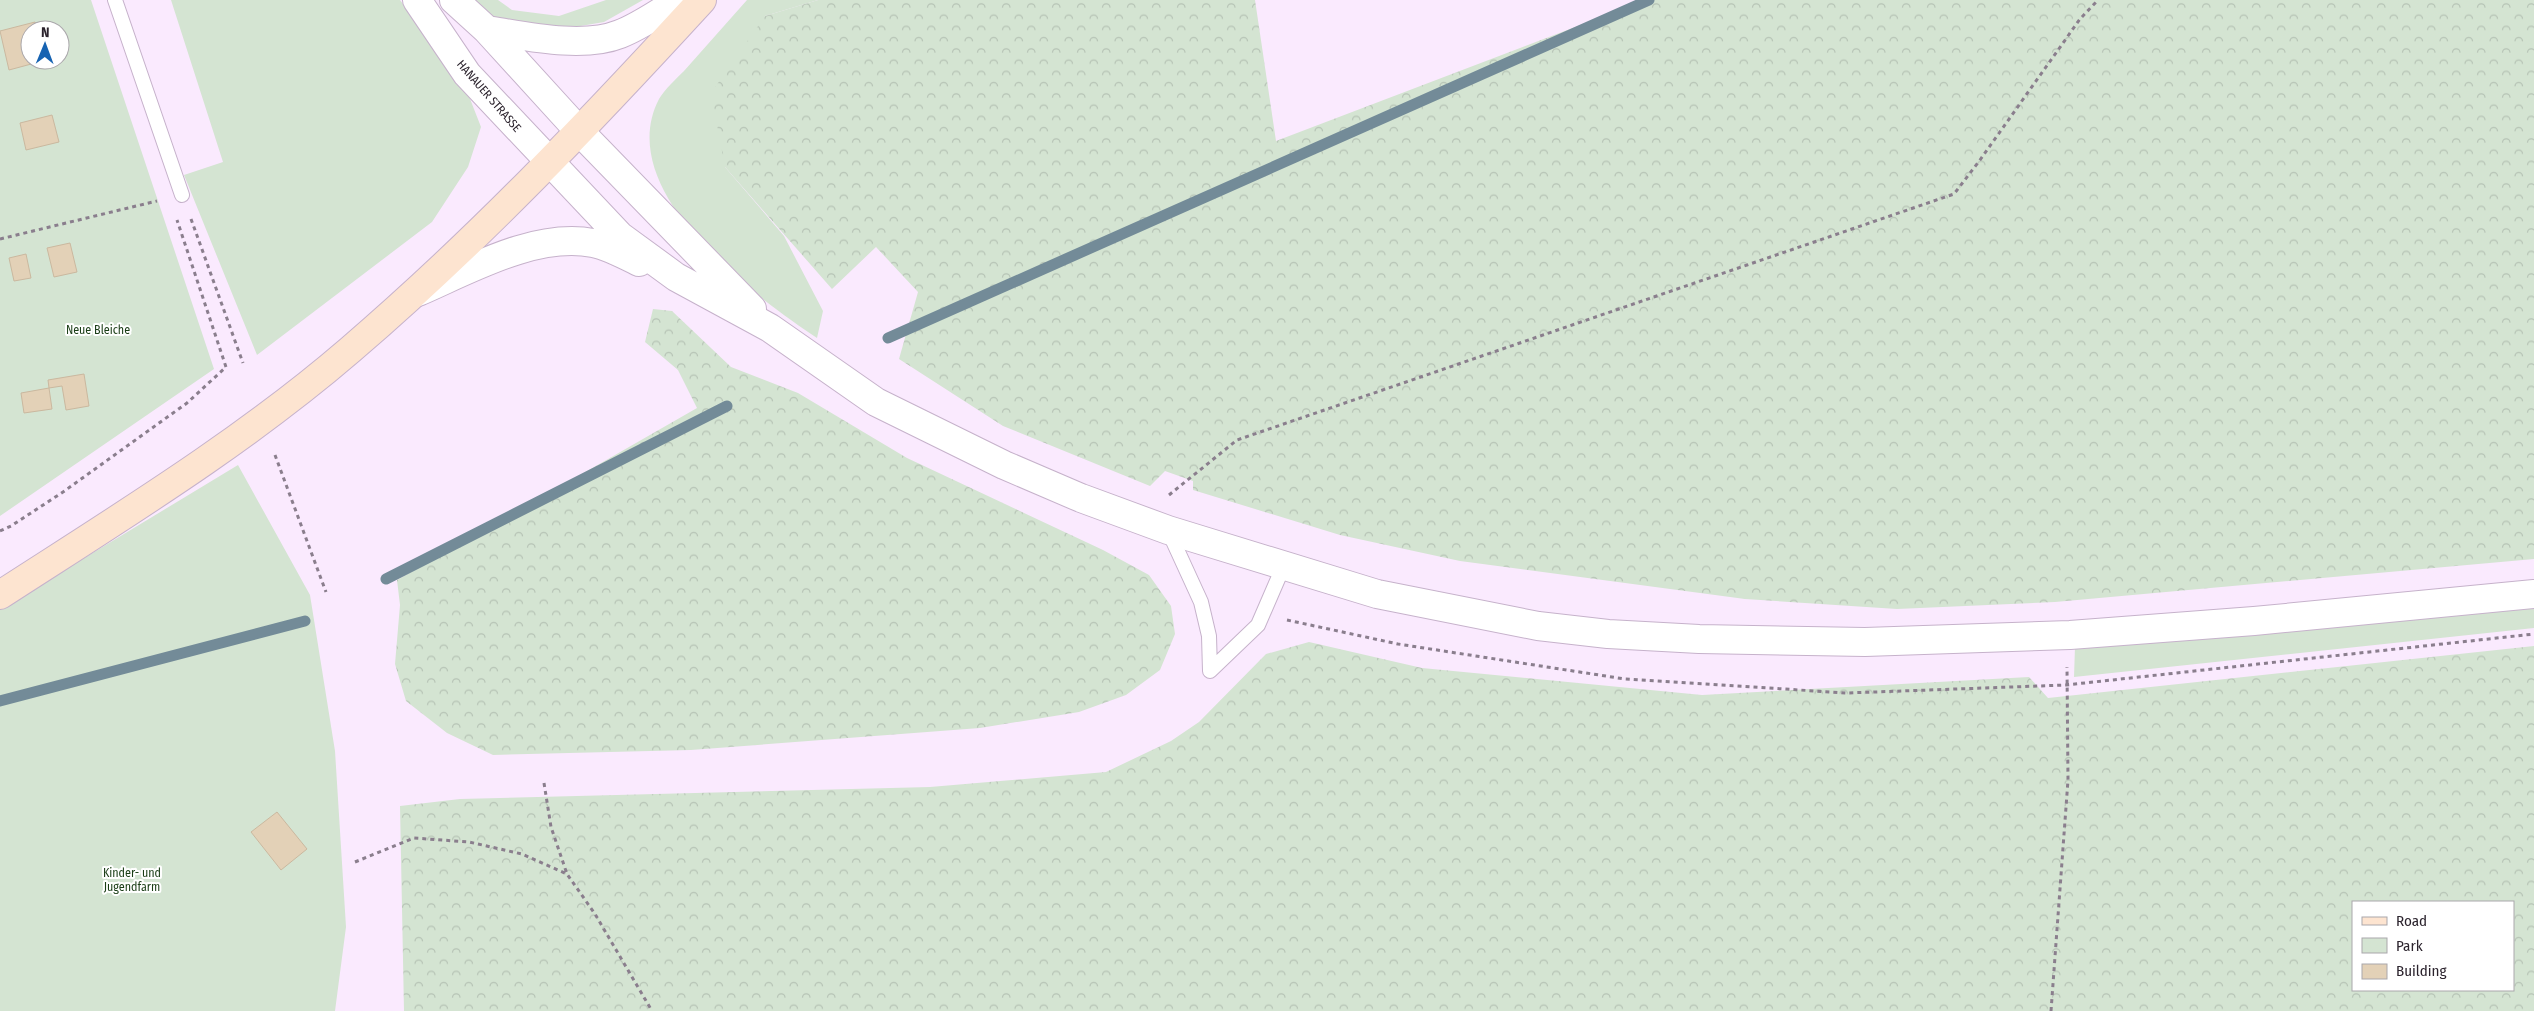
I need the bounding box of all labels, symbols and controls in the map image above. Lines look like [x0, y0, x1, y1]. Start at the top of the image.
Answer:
north arrow [20, 20, 70, 70]
text: N [41, 24, 50, 41]
street label: HANAUER STRASSE [454, 57, 524, 135]
park label: Neue Bleiche [66, 323, 130, 337]
park label: Kinder- und Jugendfarm [103, 866, 161, 894]
legend [2352, 901, 2514, 991]
text: Road [2396, 912, 2427, 930]
text: Park [2396, 937, 2423, 955]
text: Building [2396, 962, 2447, 980]

